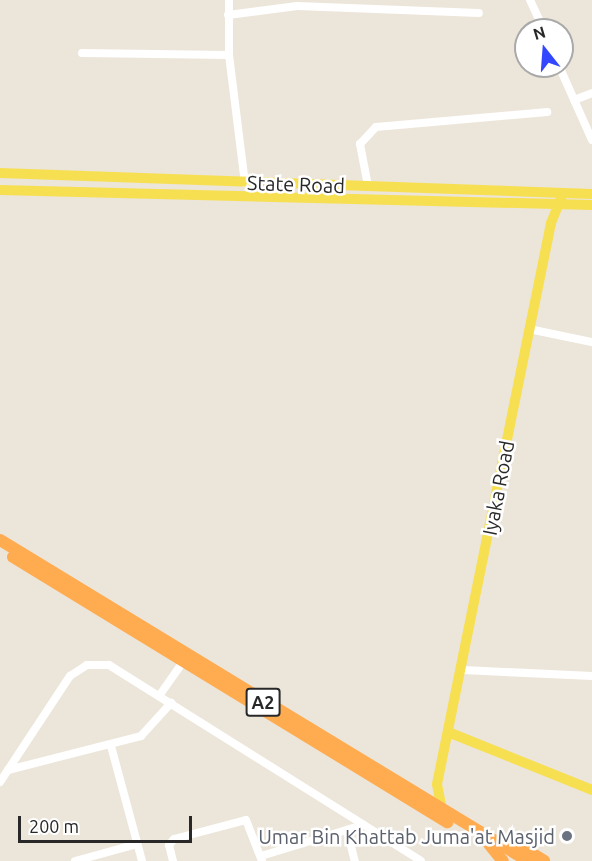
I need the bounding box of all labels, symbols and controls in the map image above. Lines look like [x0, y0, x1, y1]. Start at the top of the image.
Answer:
north arrow [514, 18, 574, 78]
text: N [531, 22, 548, 43]
street label: State Road [247, 170, 345, 198]
street label: Iyaka Road [477, 439, 519, 537]
road number: A2 [245, 687, 281, 717]
scale bar [21, 804, 195, 842]
text: 200 m [29, 816, 79, 836]
place label: Umar Bin Khattab Juma'at Masjid [258, 824, 555, 848]
marker: Umar Bin Khattab Juma'at Masjid [560, 829, 574, 843]

